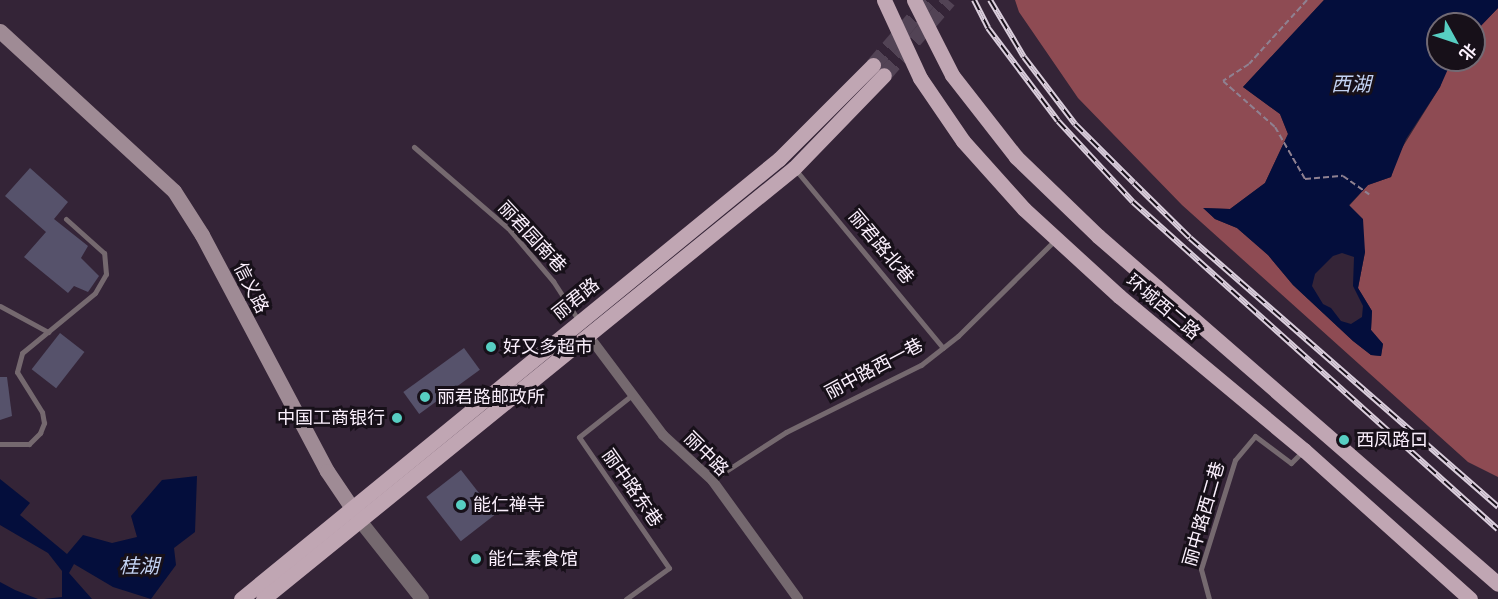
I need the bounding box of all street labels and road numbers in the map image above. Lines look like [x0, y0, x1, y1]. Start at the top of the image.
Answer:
street label: 丽君园南巷 [493, 197, 571, 277]
street label: 丽君路北巷 [844, 206, 918, 288]
street label: 信义路 [229, 259, 273, 317]
street label: 环城西二路 [1122, 270, 1204, 344]
street label: 丽君路 [548, 274, 604, 324]
street label: 丽中路西一巷 [821, 334, 927, 404]
street label: 丽中路 [679, 427, 733, 481]
street label: 丽中路东巷 [597, 445, 667, 531]
street label: 丽中路西二巷 [1179, 459, 1229, 569]

